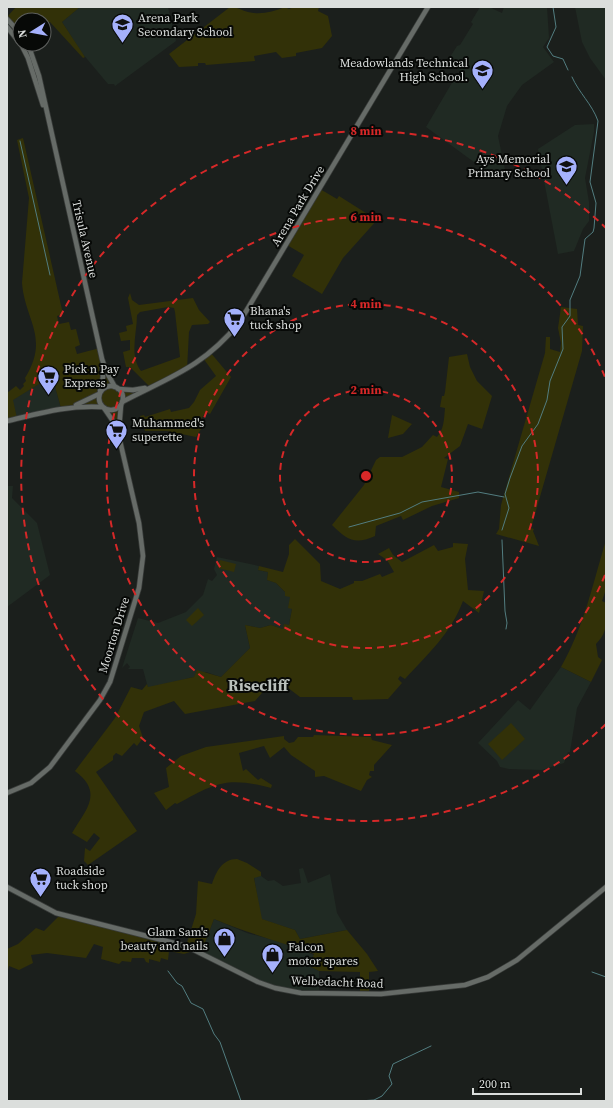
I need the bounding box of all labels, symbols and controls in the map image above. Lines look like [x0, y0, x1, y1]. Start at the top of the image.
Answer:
place label: Arena Park Secondary School [138, 10, 233, 40]
north arrow [12, 12, 52, 52]
school or university icon: Arena Park Secondary School [110, 12, 136, 45]
text: N [15, 28, 31, 39]
place label: Meadowlands Technical High School. [340, 55, 468, 85]
school or university icon: Meadowlands Technical High School. [470, 57, 496, 90]
text: 8 min [350, 123, 382, 139]
place label: Ays Memorial Primary School [468, 151, 550, 181]
school or university icon: Ays Memorial Primary School [553, 153, 579, 186]
street label: Arena Park Drive [268, 163, 328, 249]
street label: Trisula Avenue [68, 198, 102, 280]
text: 6 min [350, 209, 382, 225]
text: 4 min [350, 296, 382, 312]
place label: Bhana's tuck shop [250, 303, 302, 333]
supermarket icon: Bhana's tuck shop [221, 305, 247, 338]
place label: Pick n Pay Express [64, 361, 120, 391]
supermarket icon: Pick n Pay Express [36, 363, 62, 396]
text: 2 min [350, 382, 382, 398]
place label: Muhammed's superette [132, 415, 204, 445]
supermarket icon: Muhammed's superette [104, 417, 130, 450]
centre of rings [359, 469, 373, 483]
street label: Moorton Drive [95, 595, 133, 675]
district label: Risecliff [228, 674, 290, 696]
place label: Roadside tuck shop [56, 863, 108, 893]
supermarket icon: Roadside tuck shop [28, 865, 54, 898]
place label: Glam Sam's beauty and nails [120, 924, 208, 954]
shop icon: Glam Sam's beauty and nails [211, 926, 237, 959]
place label: Falcon motor spares [288, 939, 358, 969]
shop icon: Falcon motor spares [259, 941, 285, 974]
street label: Welbedacht Road [290, 972, 384, 992]
scale bar [473, 1070, 581, 1096]
text: 200 m [479, 1076, 511, 1092]

